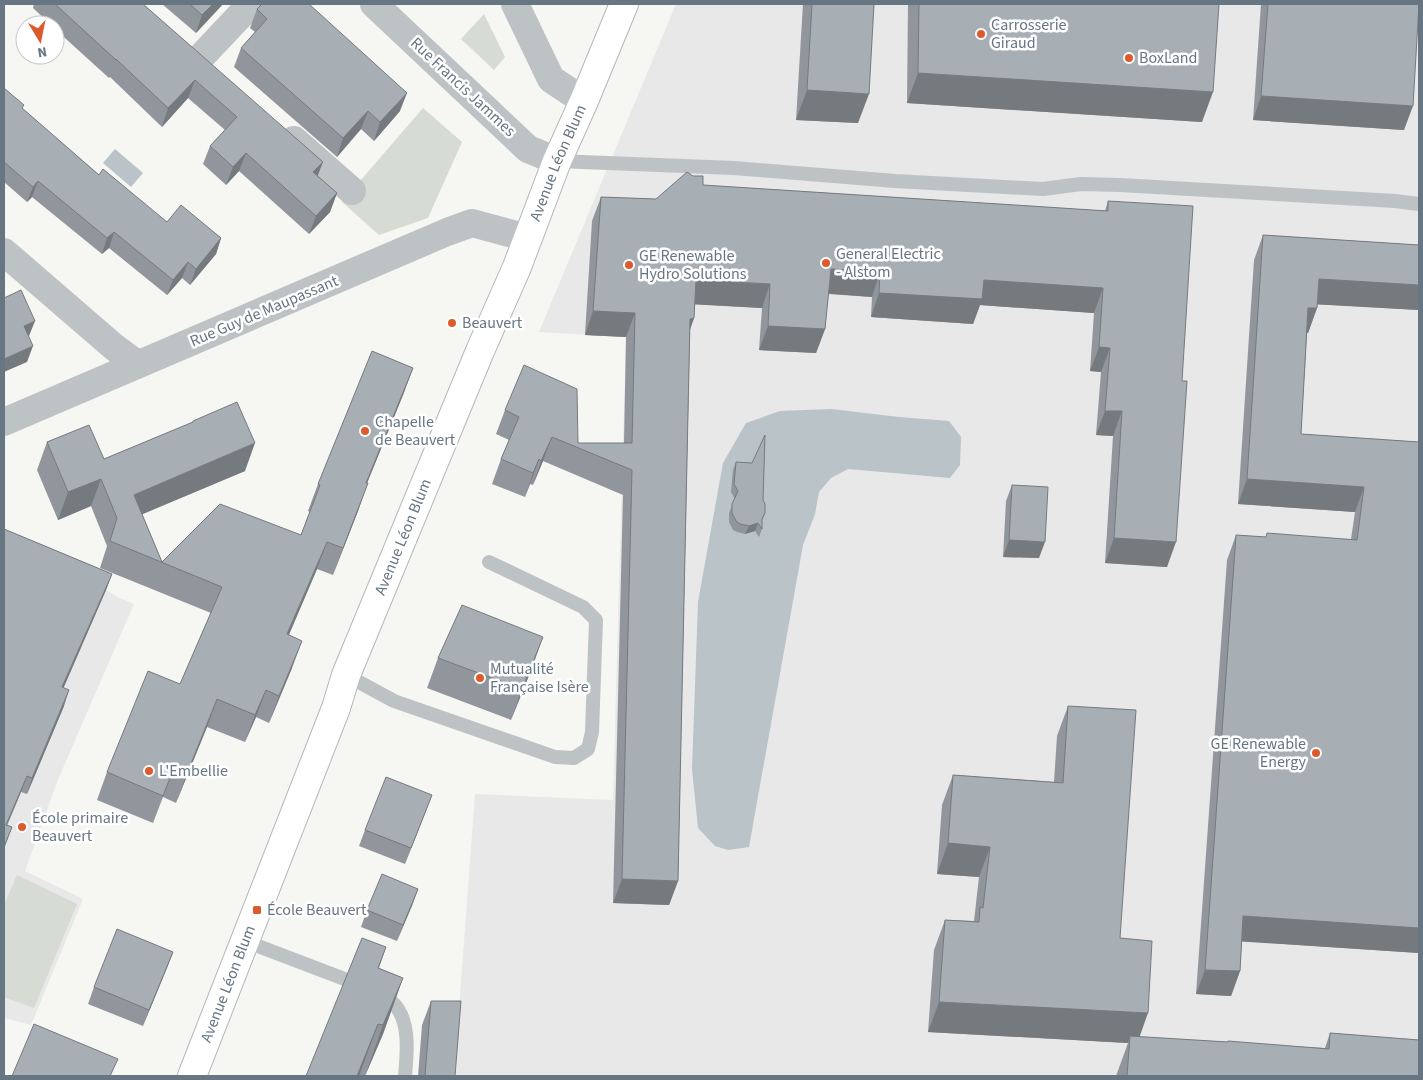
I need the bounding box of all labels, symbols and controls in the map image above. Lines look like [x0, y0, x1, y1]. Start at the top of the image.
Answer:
place label: Carrosserie Giraud [991, 14, 1067, 54]
north arrow [15, 15, 65, 65]
marker: Carrosserie Giraud [975, 28, 987, 40]
street label: Rue Francis Jammes [406, 32, 521, 142]
text: N [36, 41, 48, 62]
place label: BoxLand [1139, 47, 1197, 69]
marker: BoxLand [1123, 52, 1135, 64]
street label: Avenue Léon Blum [524, 101, 592, 224]
place label: General Electric - Alstom [836, 243, 941, 283]
place label: GE Renewable Hydro Solutions [639, 245, 747, 285]
marker: General Electric - Alstom [820, 257, 832, 269]
marker: GE Renewable Hydro Solutions [623, 259, 635, 271]
street label: Rue Guy de Maupassant [187, 270, 342, 352]
place label: Beauvert [462, 312, 523, 334]
marker: Beauvert [446, 317, 458, 329]
place label: Chapelle de Beauvert [375, 411, 456, 451]
marker: Chapelle de Beauvert [359, 425, 371, 437]
street label: Avenue Léon Blum [369, 475, 437, 599]
place label: Mutualité Française Isère [490, 658, 589, 698]
marker: Mutualité Française Isère [474, 672, 486, 684]
place label: GE Renewable Energy [1211, 733, 1307, 773]
marker: GE Renewable Energy [1310, 747, 1322, 759]
place label: L'Embellie [159, 760, 228, 782]
marker: L'Embellie [143, 765, 155, 777]
place label: École primaire Beauvert [32, 807, 128, 847]
marker: École primaire Beauvert [16, 821, 28, 833]
place label: École Beauvert [267, 899, 367, 921]
marker: École Beauvert [251, 904, 263, 916]
street label: Avenue Léon Blum [195, 922, 261, 1046]

